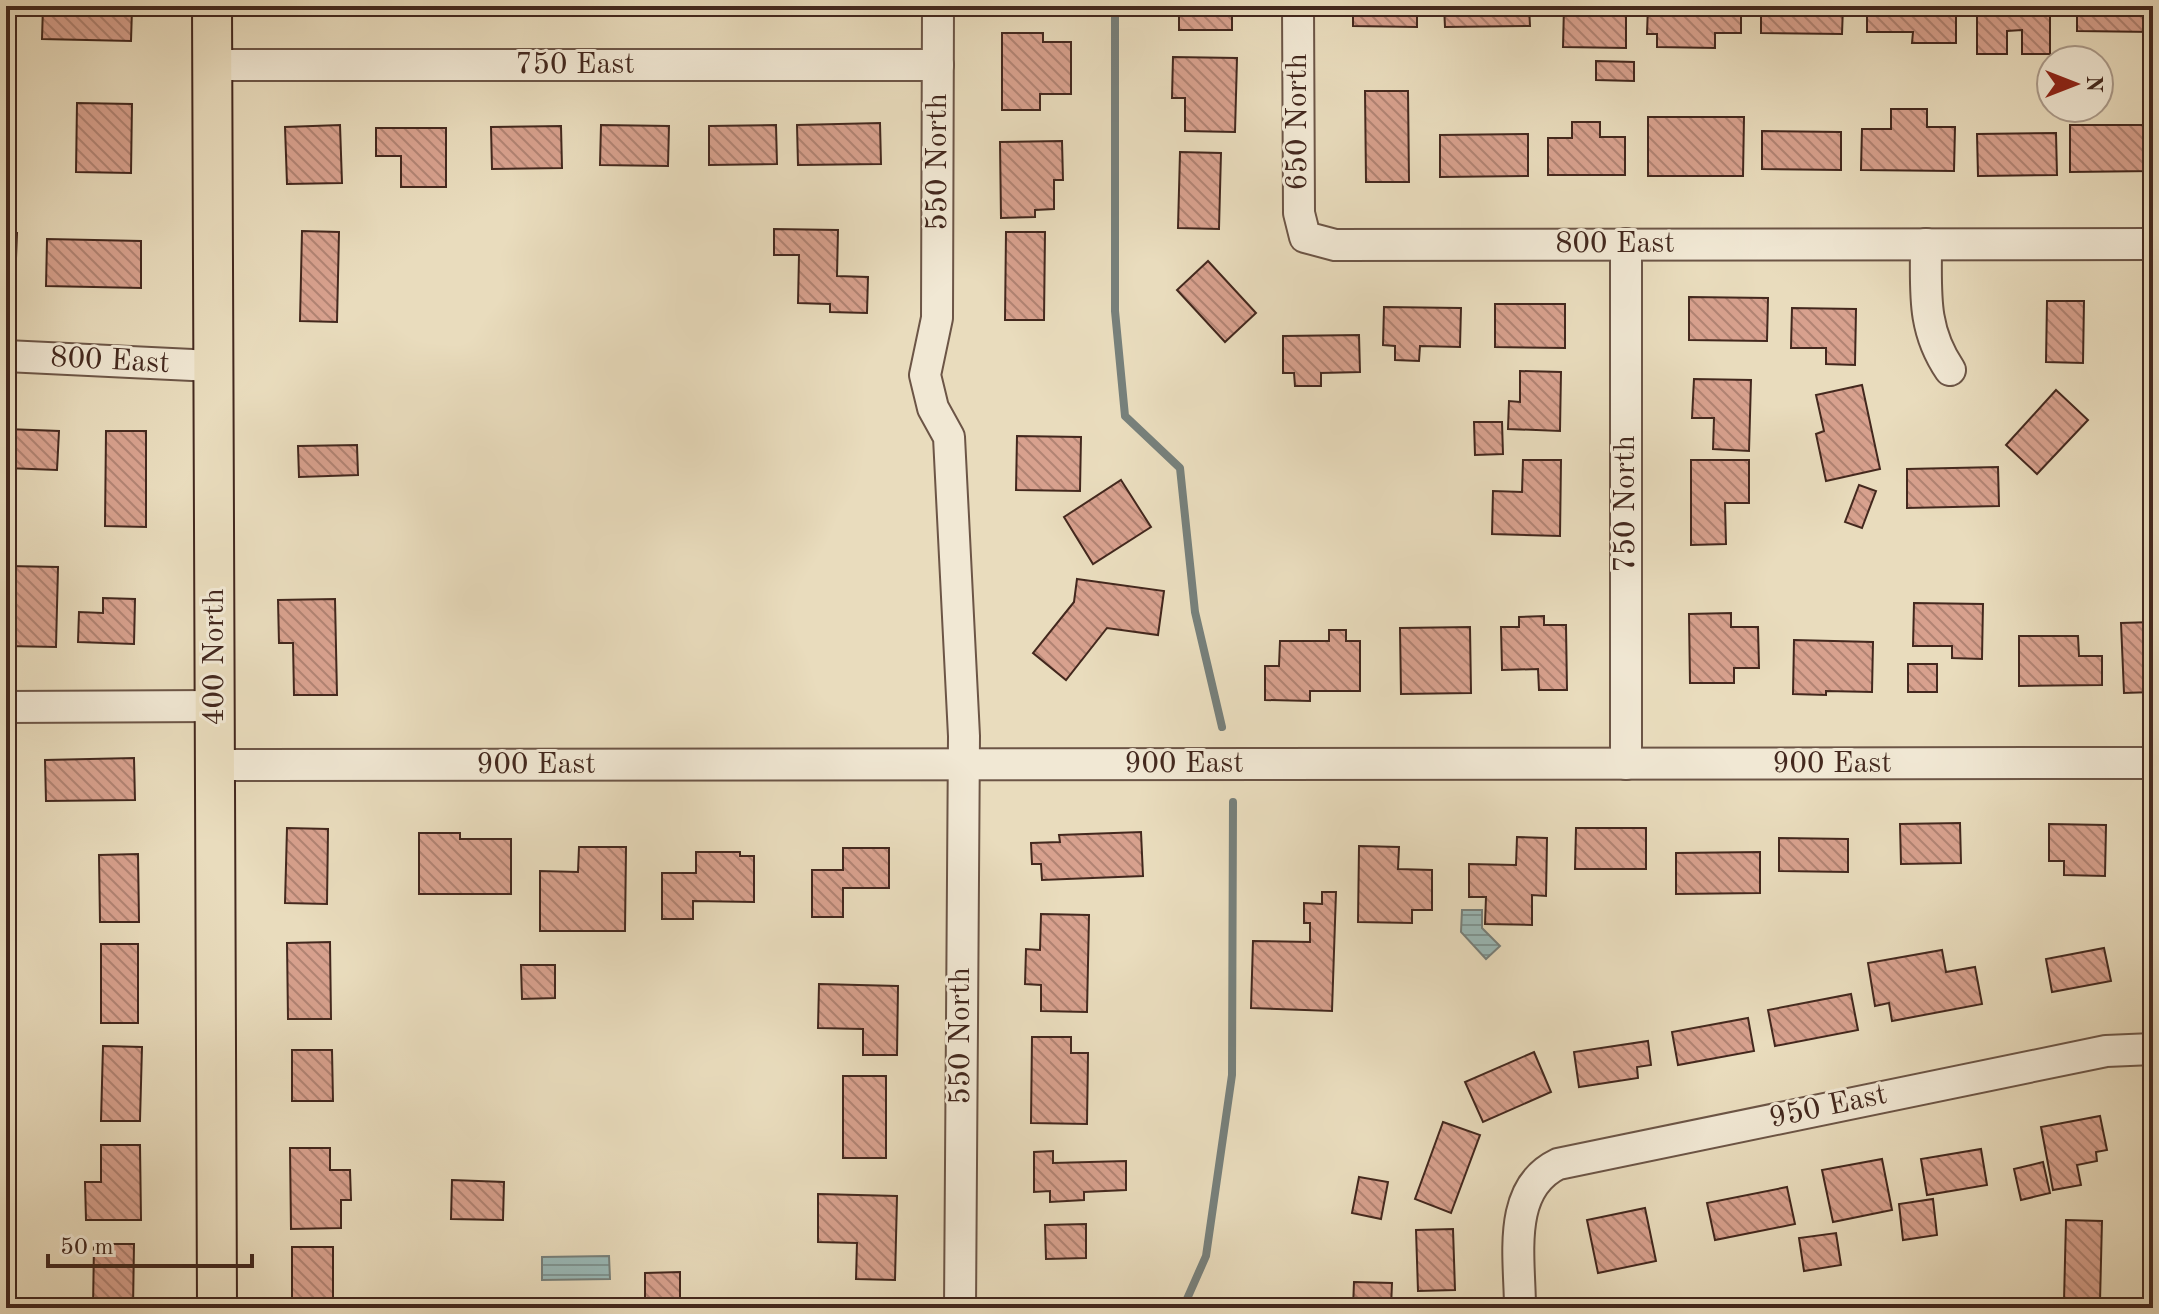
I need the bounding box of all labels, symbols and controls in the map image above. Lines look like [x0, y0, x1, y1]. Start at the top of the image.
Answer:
north arrow [2035, 44, 2115, 124]
street label: 750 East [515, 50, 635, 80]
street label: 650 North [1283, 53, 1313, 191]
text: N [2082, 76, 2104, 93]
street label: 550 North [923, 93, 953, 231]
street label: 800 East [1555, 229, 1675, 259]
street label: 800 East [49, 343, 171, 379]
street label: 750 North [1611, 435, 1641, 573]
street label: 400 North [200, 588, 230, 726]
street label: 900 East [1124, 749, 1244, 779]
street label: 900 East [1772, 749, 1892, 779]
street label: 900 East [476, 750, 596, 780]
street label: 550 North [946, 967, 976, 1105]
street label: 950 East [1766, 1080, 1890, 1134]
scale bar [48, 1218, 252, 1268]
text: 50 m [60, 1236, 114, 1260]

